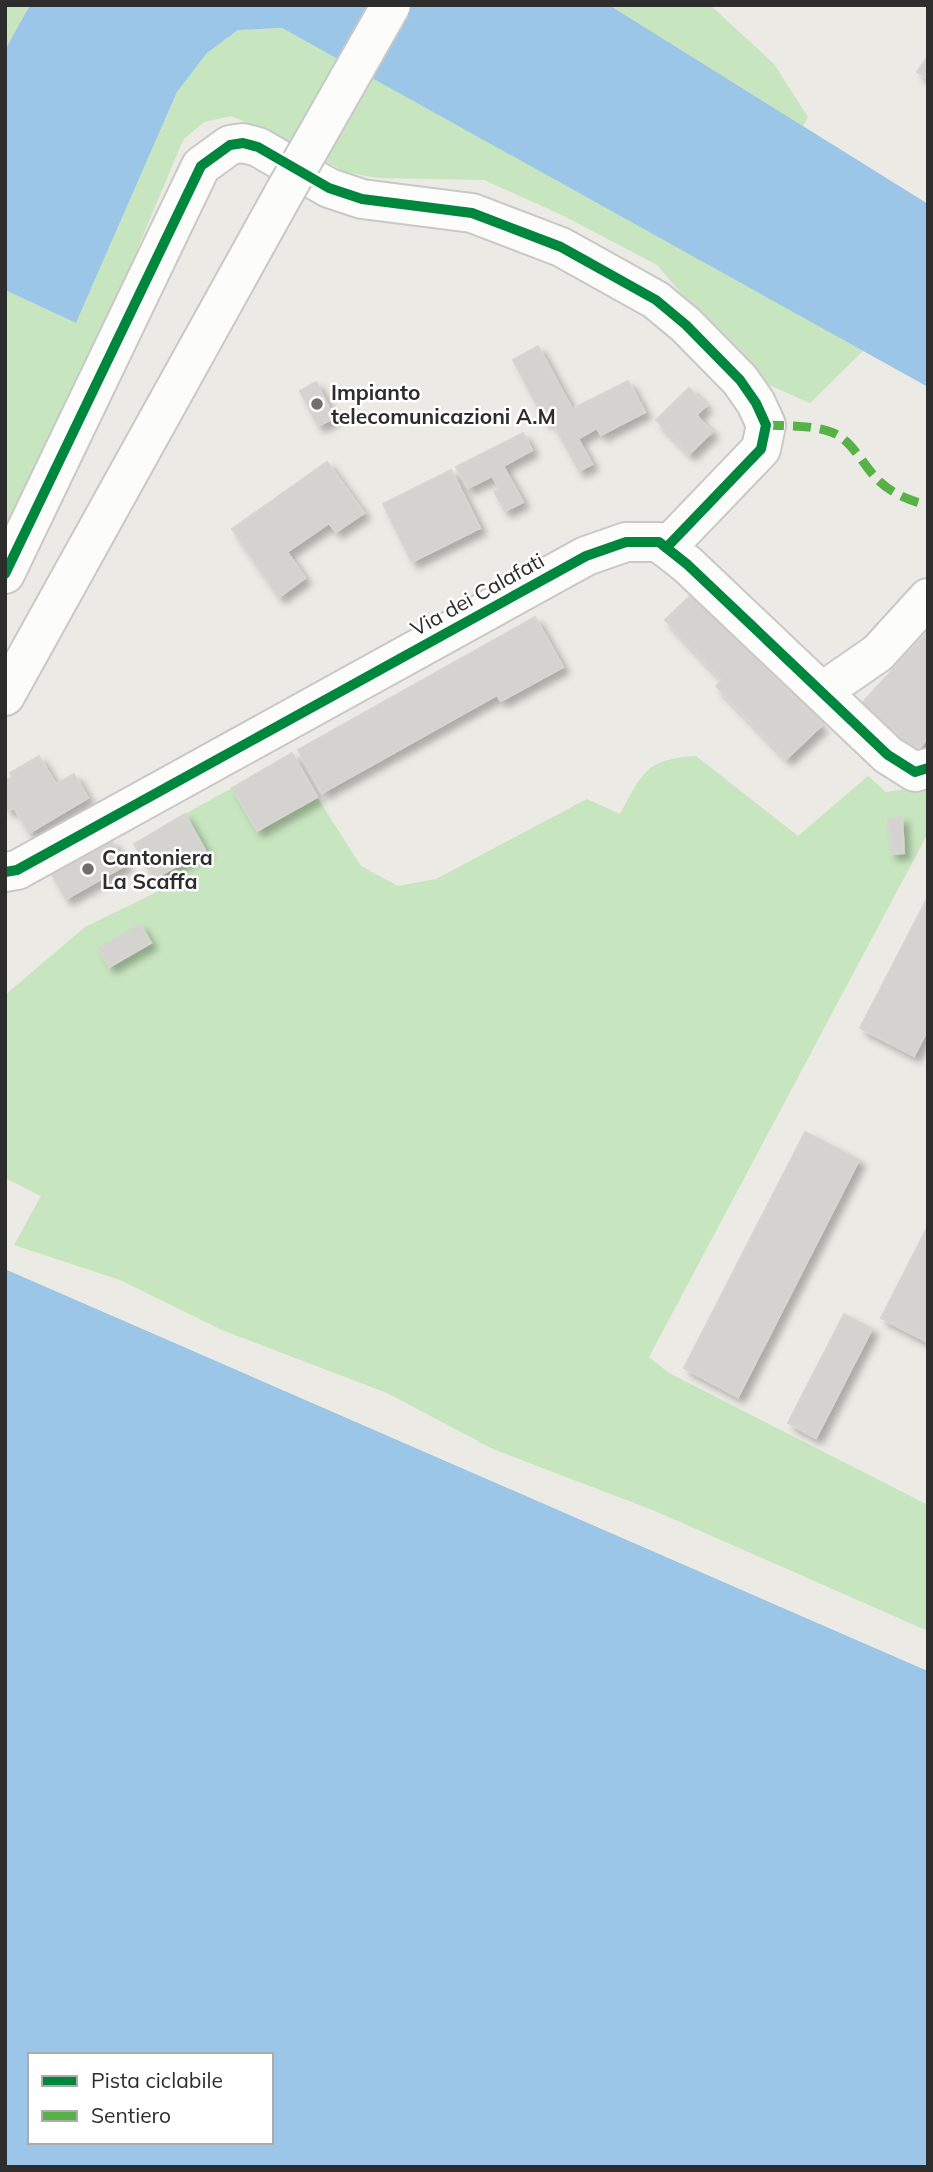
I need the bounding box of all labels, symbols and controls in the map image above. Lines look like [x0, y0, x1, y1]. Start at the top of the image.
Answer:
place label: Impianto telecomunicazioni A.M [331, 379, 556, 429]
marker: Impianto telecomunicazioni A.M [309, 396, 325, 412]
street label: Via dei Calafati [406, 547, 548, 641]
place label: Cantoniera La Scaffa [102, 844, 213, 894]
marker: Cantoniera La Scaffa [80, 861, 96, 877]
legend [28, 2053, 273, 2144]
text: Pista ciclabile [91, 2067, 223, 2093]
text: Sentiero [91, 2102, 171, 2128]

